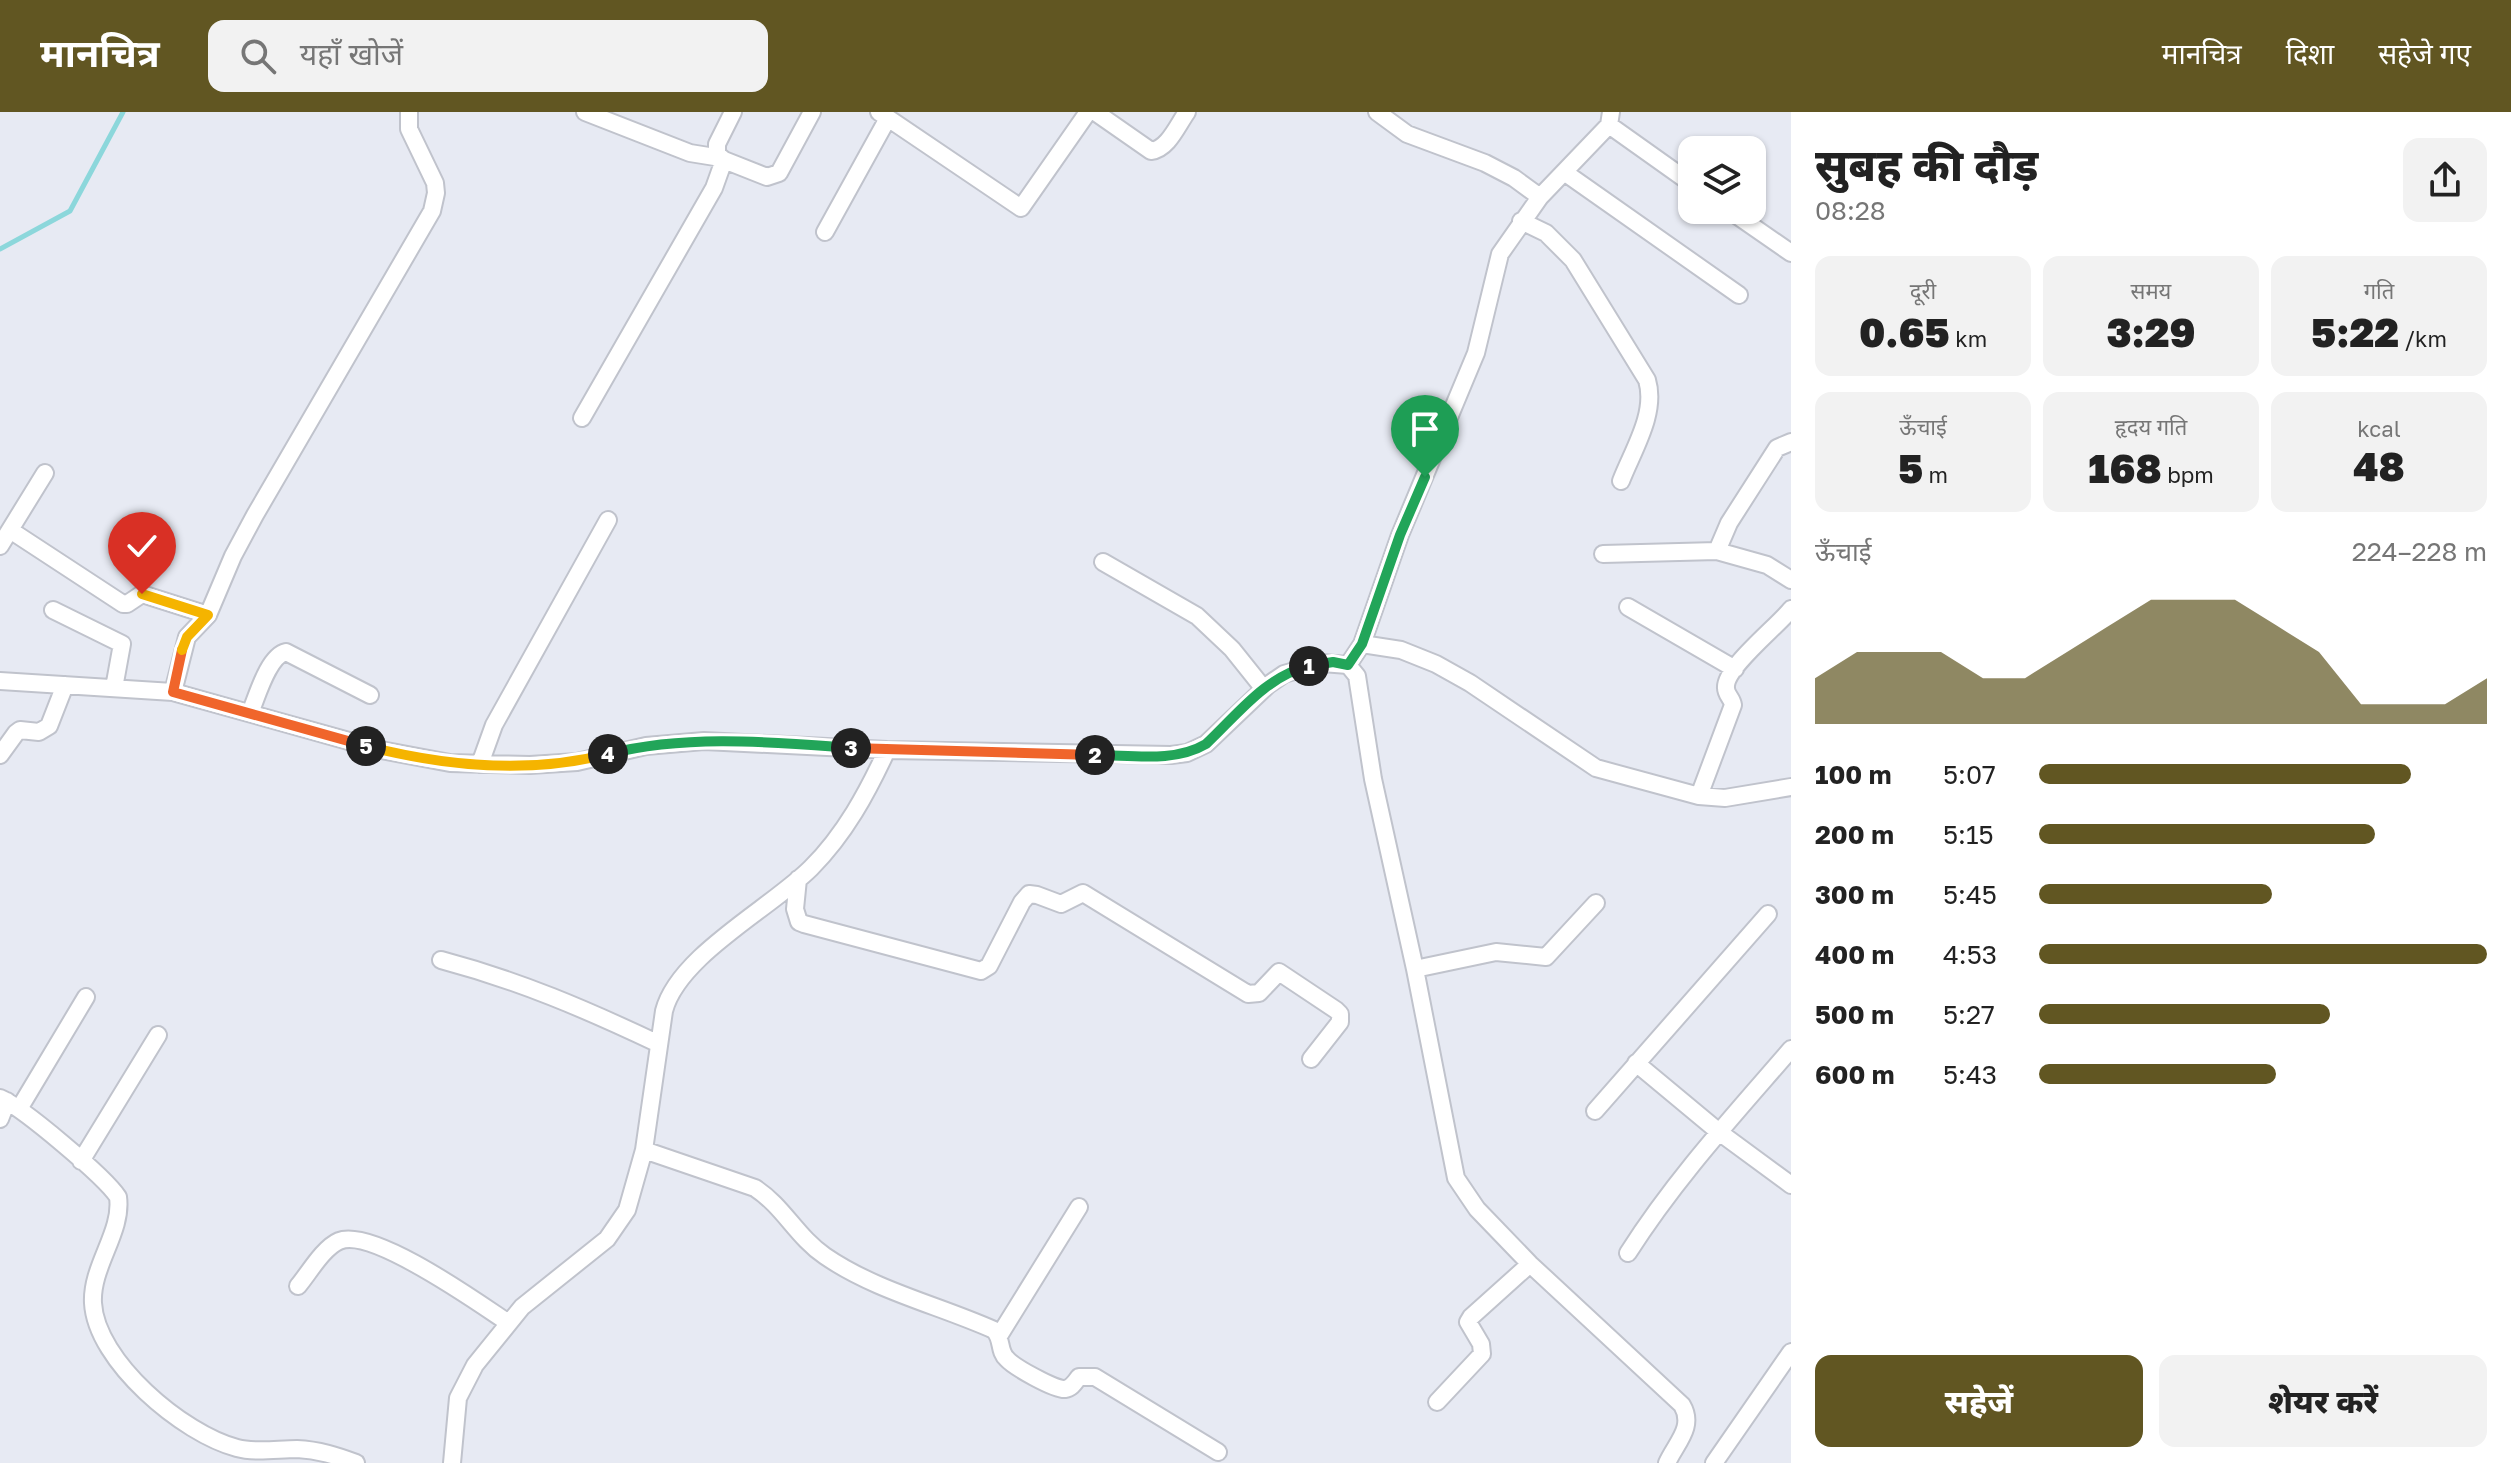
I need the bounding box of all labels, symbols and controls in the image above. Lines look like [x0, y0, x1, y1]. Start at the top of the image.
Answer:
search box [208, 20, 768, 92]
text: मानचित्र [40, 30, 160, 75]
icon: search [236, 34, 280, 78]
text: यहाँ खोजें [300, 36, 403, 72]
text: मानचित्र [2162, 37, 2242, 70]
text: दिशा [2286, 37, 2334, 70]
text: सहेजे गए [2378, 37, 2471, 70]
map controls [1678, 136, 1766, 224]
button: layers [1678, 136, 1766, 224]
text: सुबह की दौड़ [1815, 138, 2038, 191]
button: share [2403, 138, 2487, 222]
text: 08:28 [1815, 195, 1886, 226]
text: दूरी [1910, 277, 1936, 304]
text: समय [2131, 277, 2171, 304]
text: गति [2364, 277, 2394, 304]
text: 0.65 [1859, 308, 1950, 356]
text: 3:29 [2106, 308, 2196, 356]
text: 5:22 [2311, 308, 2399, 356]
text: km [1950, 325, 1987, 352]
text: /km [2399, 325, 2447, 352]
pin [1391, 395, 1459, 477]
icon: arrive [1403, 407, 1447, 451]
text: ऊँचाई [1899, 413, 1947, 440]
text: हृदय गति [2115, 413, 2187, 440]
text: kcal [2357, 415, 2401, 442]
text: 48 [2353, 442, 2405, 490]
text: 5 [1898, 444, 1923, 492]
text: 168 [2088, 444, 2162, 492]
text: m [1923, 461, 1948, 488]
text: bpm [2162, 461, 2214, 488]
pin [108, 512, 176, 594]
icon: check [120, 524, 164, 568]
text: ऊँचाई [1815, 536, 1871, 567]
text: 224–228 m [2352, 536, 2487, 567]
pin: 1 [1289, 646, 1329, 686]
text: 1 [1303, 652, 1315, 679]
pin: 5 [346, 726, 386, 766]
pin: 3 [831, 728, 871, 768]
text: 5 [359, 732, 373, 759]
pin: 4 [588, 734, 628, 774]
text: 3 [844, 734, 858, 761]
pin: 2 [1075, 735, 1115, 775]
text: 4 [601, 740, 615, 767]
text: 2 [1088, 741, 1102, 768]
text: 100 m [1815, 759, 1891, 790]
text: 5:07 [1943, 759, 1996, 790]
text: 200 m [1815, 819, 1894, 850]
text: 5:15 [1943, 819, 1994, 850]
text: 300 m [1815, 879, 1894, 910]
text: 5:45 [1943, 879, 1997, 910]
text: 400 m [1815, 939, 1894, 970]
text: 4:53 [1943, 939, 1997, 970]
text: 500 m [1815, 999, 1894, 1030]
text: 5:27 [1943, 999, 1995, 1030]
text: 600 m [1815, 1059, 1895, 1090]
text: 5:43 [1943, 1059, 1997, 1090]
button: सहेजें [1815, 1355, 2143, 1447]
button: शेयर करें [2159, 1355, 2487, 1447]

